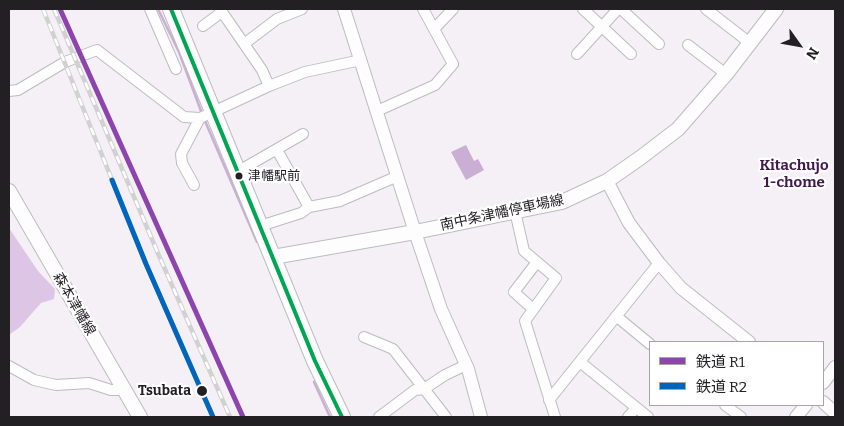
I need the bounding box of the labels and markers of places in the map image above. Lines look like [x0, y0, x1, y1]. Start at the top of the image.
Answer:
place label: 津幡駅前 [248, 168, 300, 184]
marker: 津幡駅前 [234, 171, 244, 181]
place label: Tsubata [138, 383, 191, 399]
marker: Tsubata [195, 384, 209, 398]

